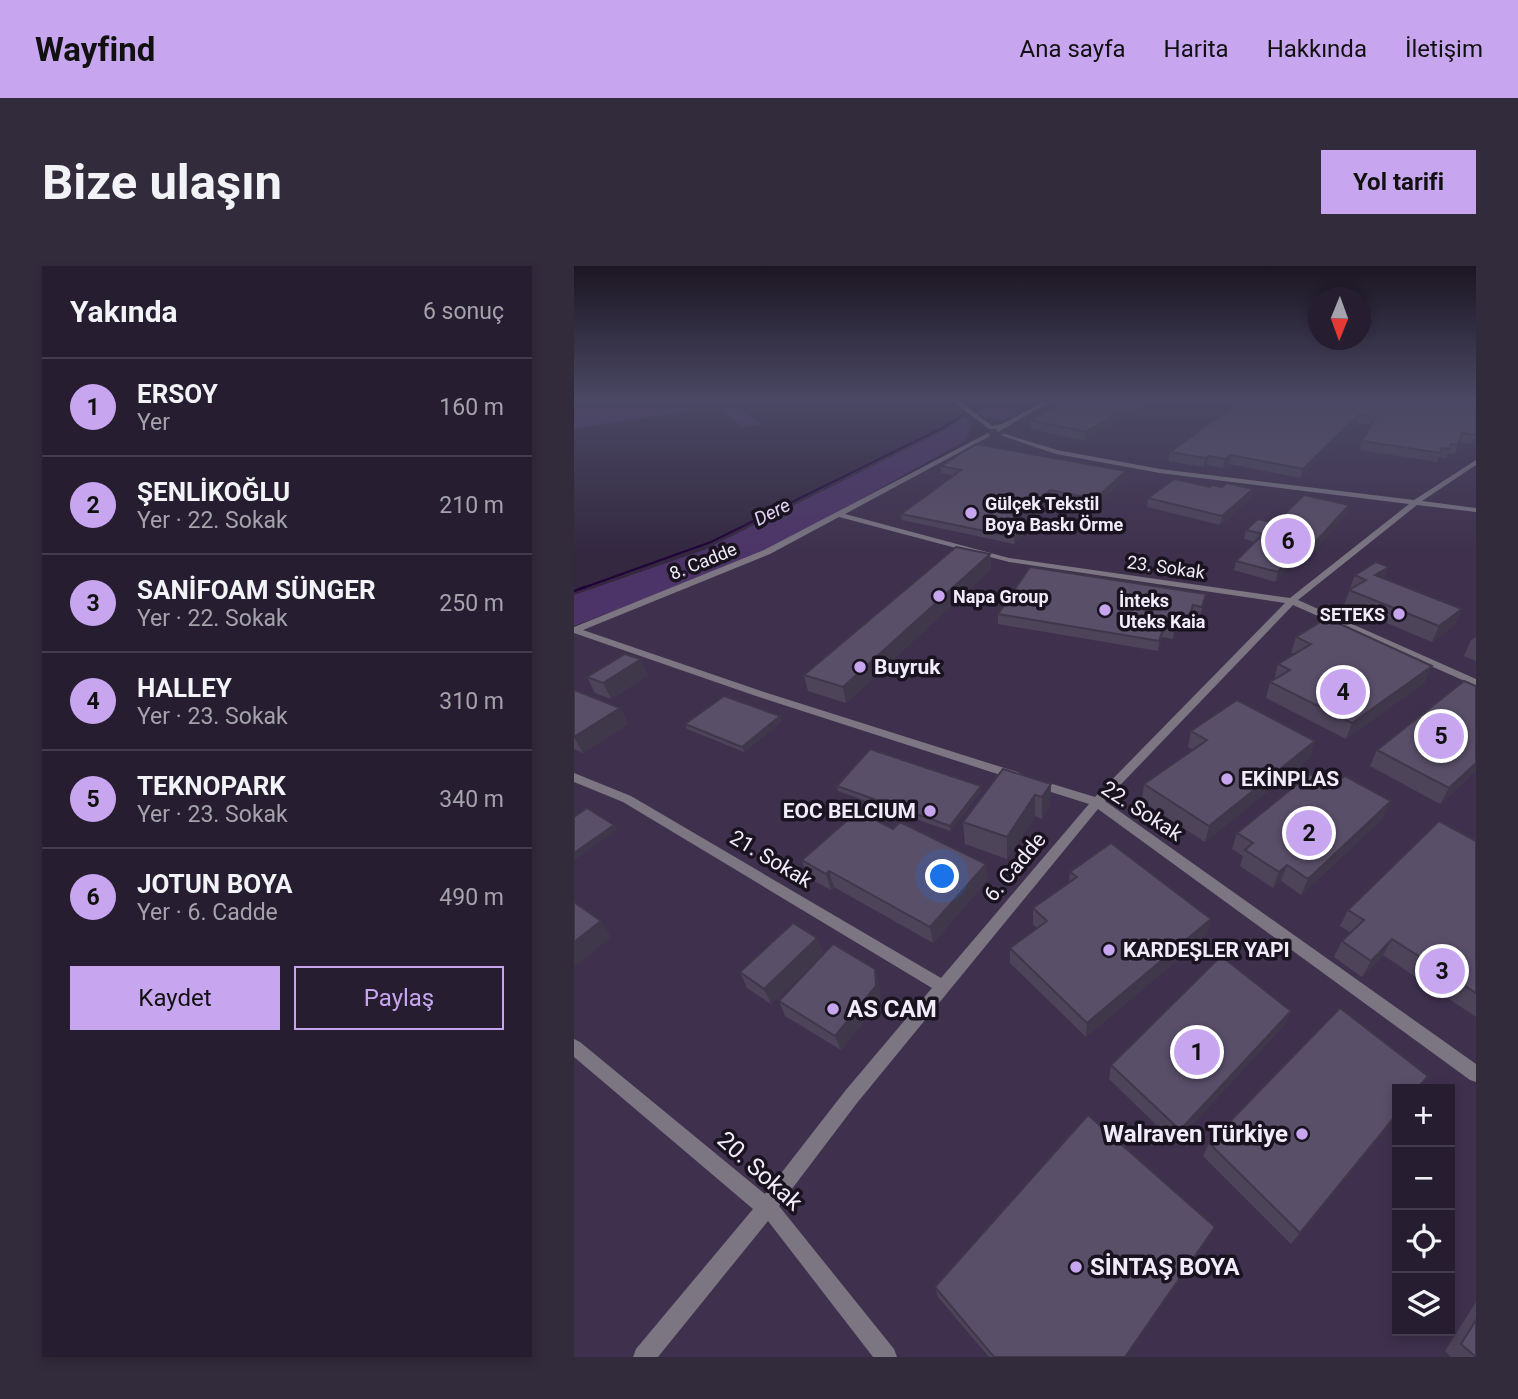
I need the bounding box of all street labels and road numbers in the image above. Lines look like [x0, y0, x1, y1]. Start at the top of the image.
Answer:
street label: 8. Cadde [666, 538, 740, 584]
street label: 23. Sokak [1126, 551, 1207, 583]
street label: 22. Sokak [1097, 776, 1187, 846]
street label: 21. Sokak [726, 825, 817, 893]
street label: 6. Cadde [979, 828, 1051, 906]
street label: 20. Sokak [712, 1126, 809, 1217]

